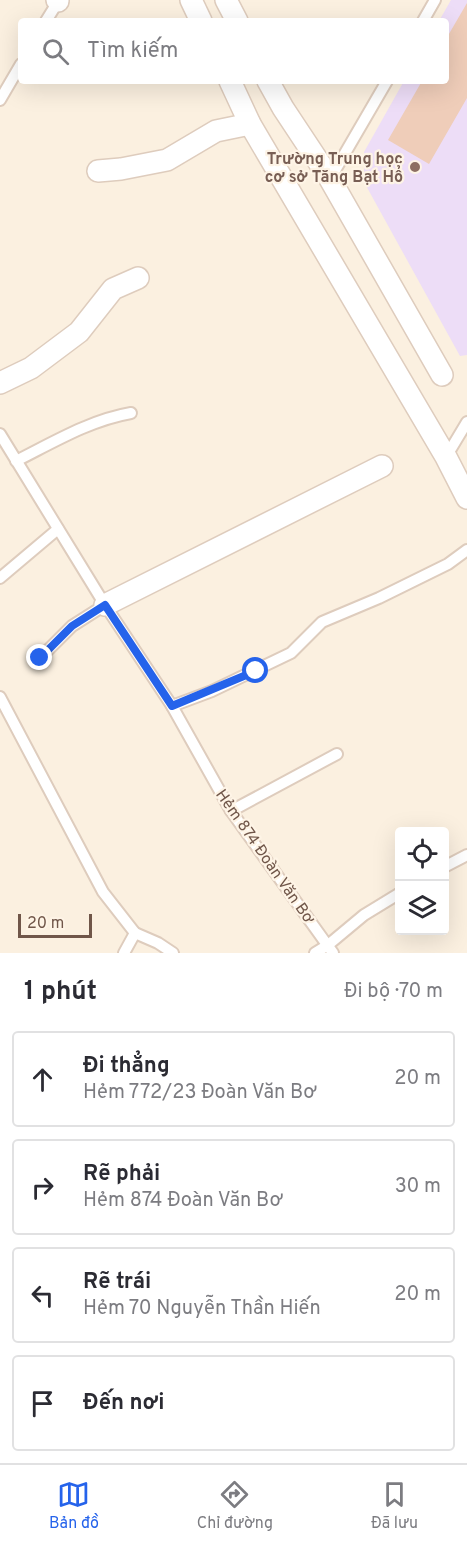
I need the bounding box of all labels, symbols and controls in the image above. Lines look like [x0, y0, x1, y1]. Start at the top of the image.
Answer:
search box [18, 18, 449, 84]
icon: search [39, 35, 72, 68]
text: Tìm kiếm [87, 38, 178, 65]
place label: Trường Trung học cơ sở Tăng Bạt Hổ [265, 150, 403, 188]
marker: Trường Trung học cơ sở Tăng Bạt Hổ [408, 160, 422, 174]
route end [26, 644, 52, 670]
route start [242, 657, 268, 683]
street label: Hẻm 874 Đoàn Văn Bơ [210, 786, 319, 929]
map controls [395, 827, 449, 935]
button: locate [395, 827, 449, 881]
button: layers [395, 881, 449, 935]
scale bar [18, 911, 92, 938]
text: 20 m [27, 914, 64, 934]
text: 1 phút [24, 976, 97, 1009]
text: Đi bộ · 70 m [344, 979, 443, 1005]
text: Đi thẳng [83, 1053, 170, 1080]
icon: ahead [26, 1063, 59, 1096]
text: 20 m [394, 1066, 441, 1092]
text: Hẻm 772/23 Đoàn Văn Bơ [83, 1080, 317, 1106]
text: Rẽ phải [83, 1161, 160, 1188]
icon: right [26, 1171, 59, 1204]
text: 30 m [395, 1174, 441, 1200]
text: Hẻm 874 Đoàn Văn Bơ [83, 1188, 283, 1214]
text: Rẽ trái [83, 1269, 151, 1296]
icon: left [26, 1279, 59, 1312]
text: 20 m [394, 1282, 441, 1308]
text: Hẻm 70 Nguyễn Thần Hiến [83, 1296, 321, 1322]
icon: arrive [26, 1387, 59, 1420]
text: Đến nơi [83, 1390, 164, 1417]
tab: Bản đồ [49, 1478, 99, 1534]
tab: Chỉ đường [197, 1478, 273, 1534]
tab: Đã lưu [371, 1478, 418, 1534]

